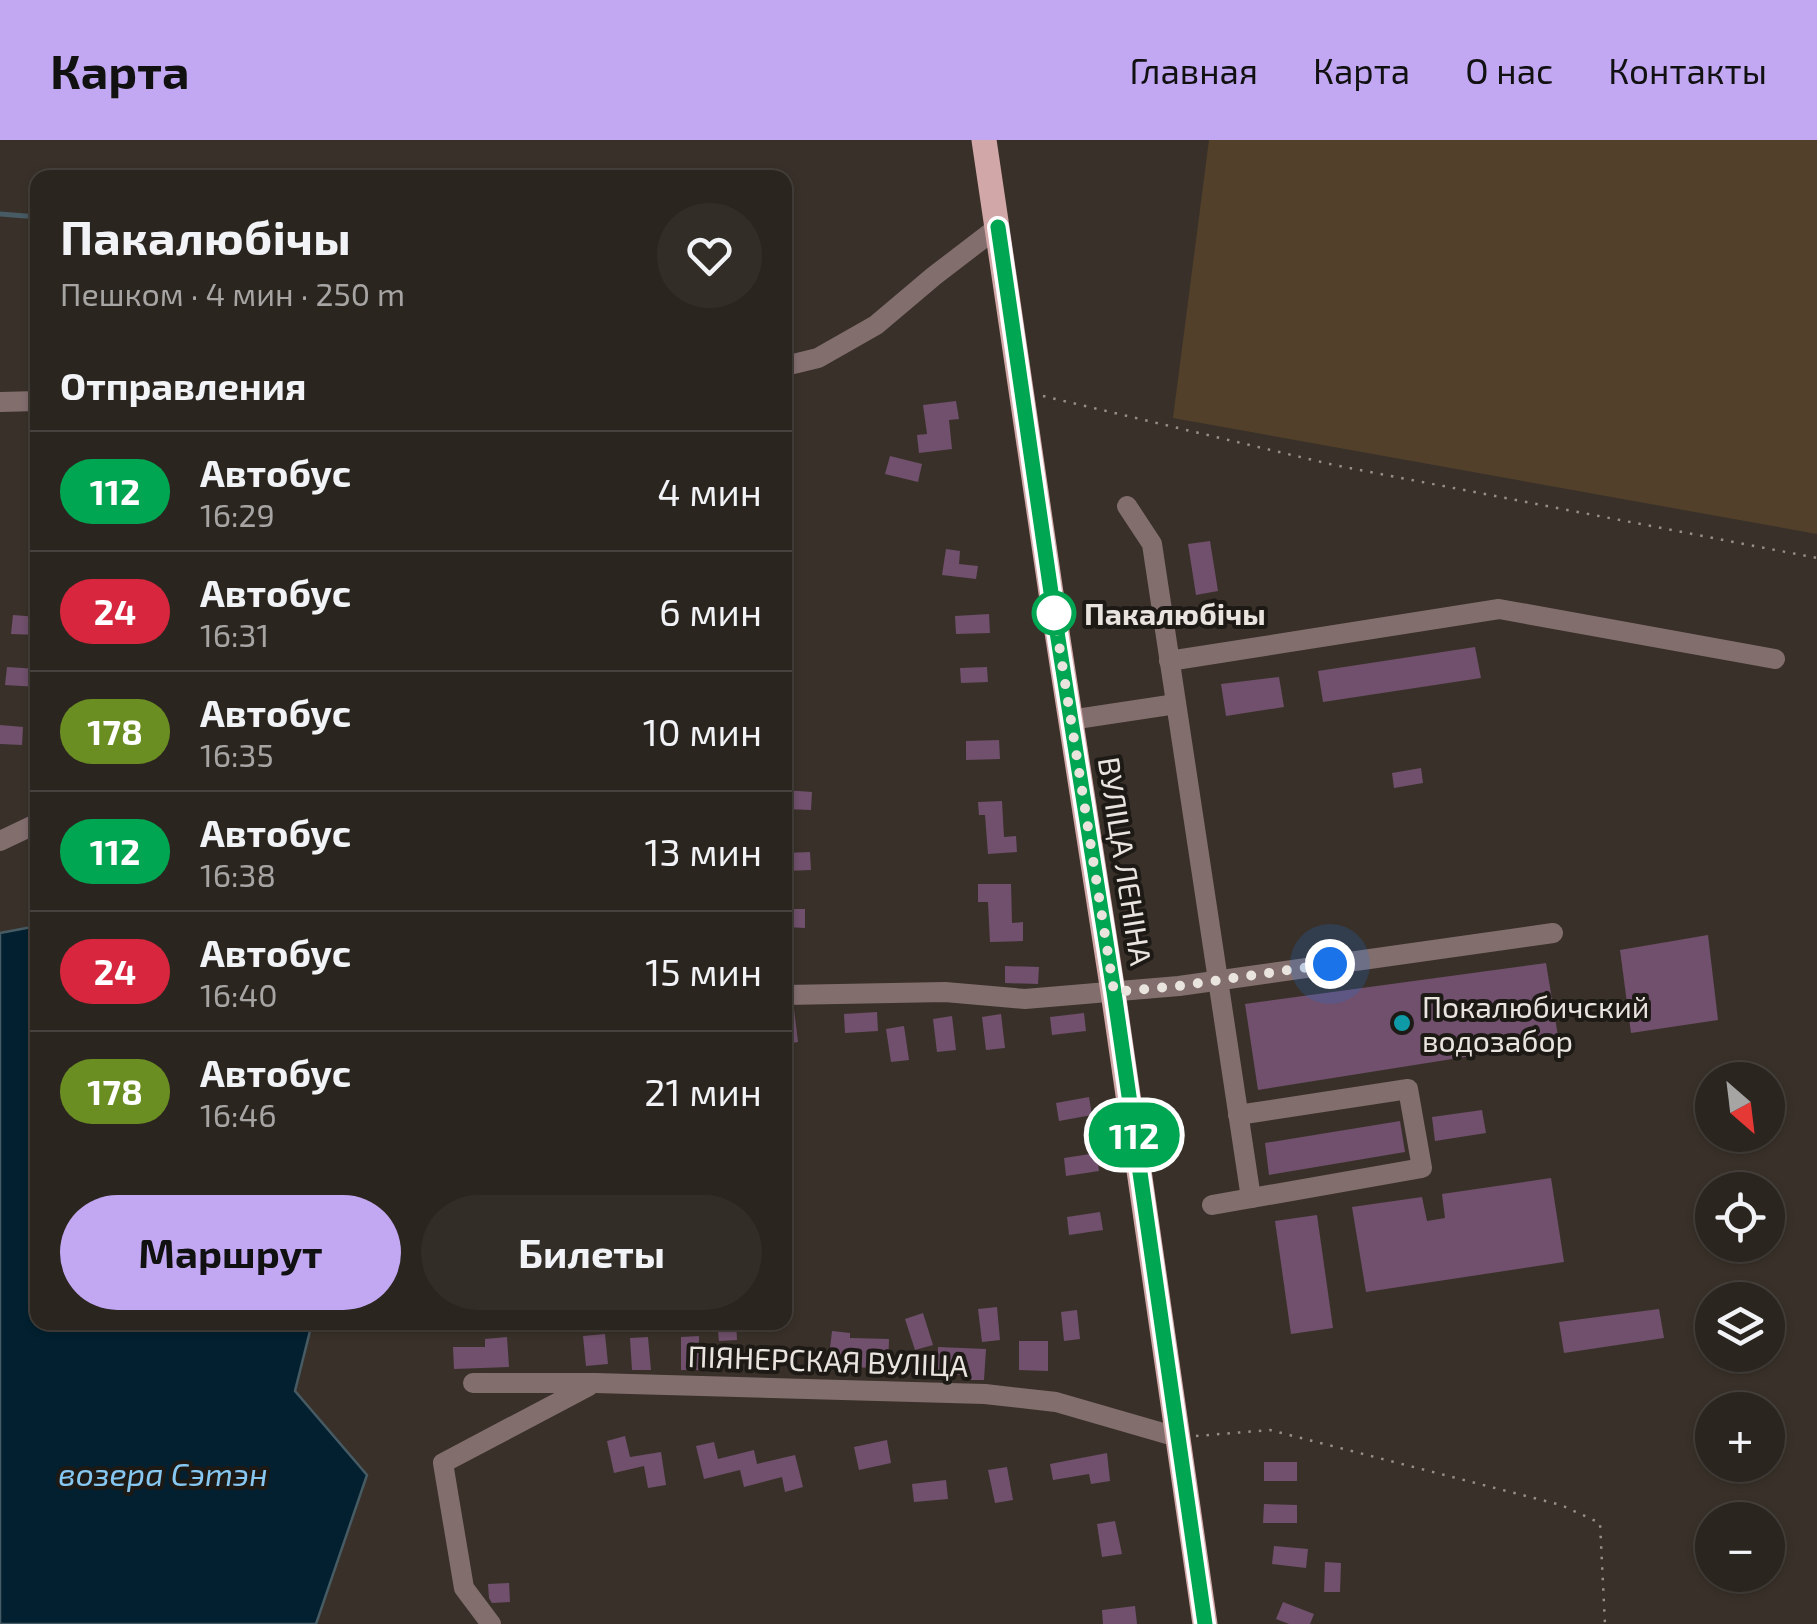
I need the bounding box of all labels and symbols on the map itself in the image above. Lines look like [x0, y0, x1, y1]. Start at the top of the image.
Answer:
marker: Пакалюбічы [1033, 592, 1075, 634]
place label: Пакалюбічы [1084, 595, 1266, 631]
street label: ВУЛІЦА ЛЕНІНА [1092, 754, 1160, 968]
your location [1305, 939, 1355, 989]
place label: Покалюбичский водозабор [1422, 988, 1649, 1058]
marker: Покалюбичский водозабор [1391, 1012, 1413, 1034]
north arrow [1695, 1062, 1785, 1152]
line badge: 112 [1076, 1102, 1192, 1168]
street label: ПІЯНЕРСКАЯ ВУЛІЦА [687, 1337, 969, 1383]
water label: возера Сэтэн [58, 1454, 268, 1492]

